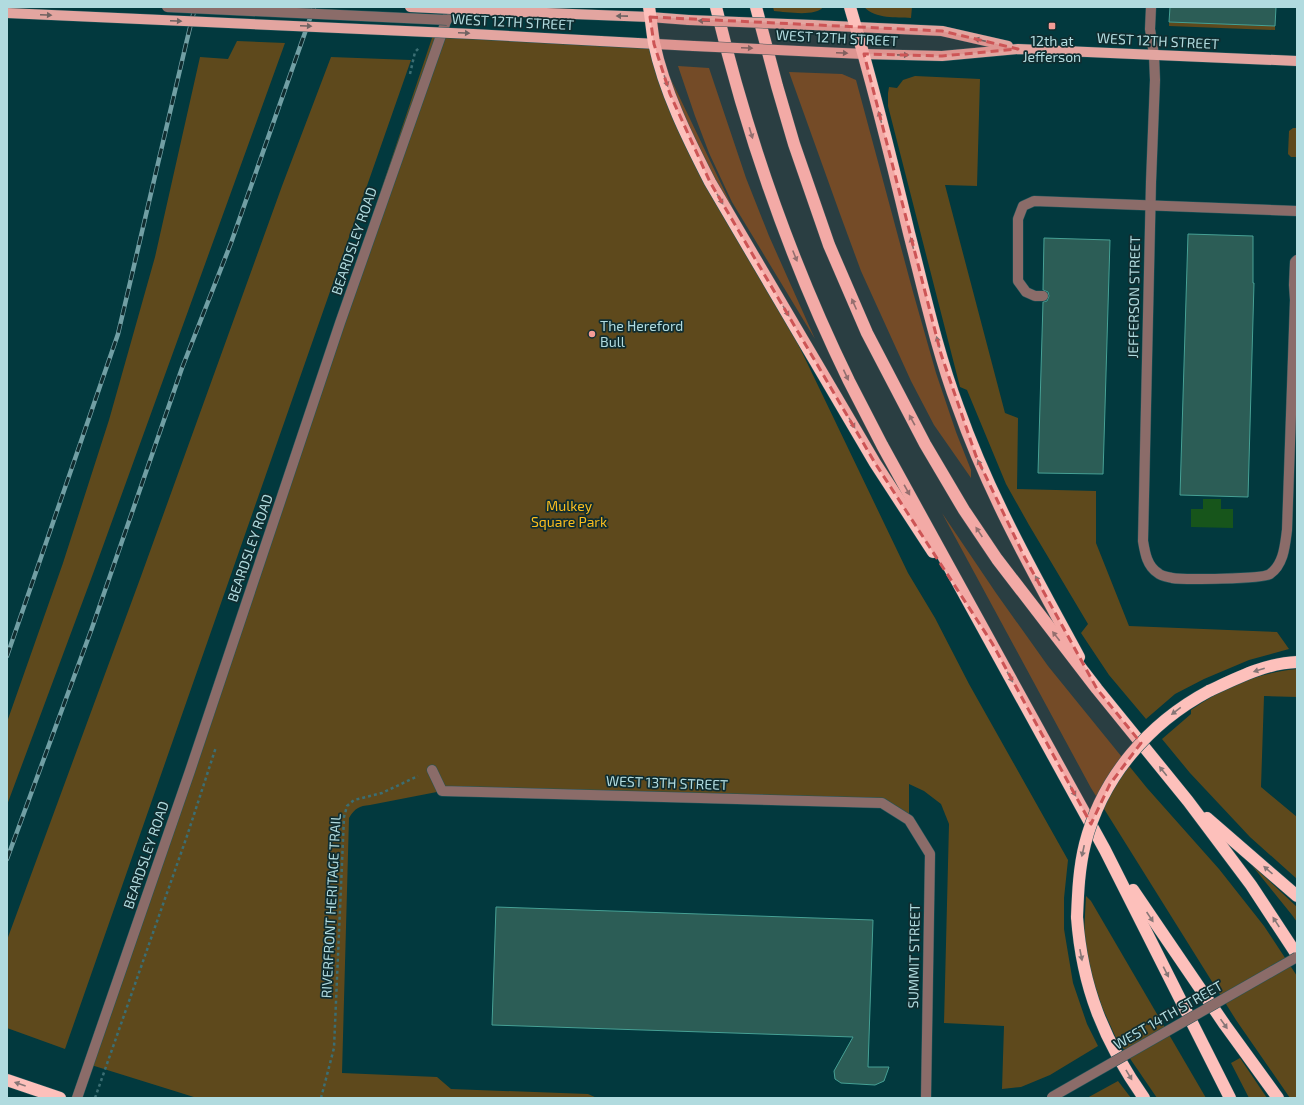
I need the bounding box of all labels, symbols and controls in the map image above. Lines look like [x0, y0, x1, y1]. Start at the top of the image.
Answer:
street label: WEST 12TH STREET [451, 10, 575, 33]
one-way arrow [40, 12, 53, 18]
one-way arrow [615, 13, 628, 19]
one-way arrow [170, 17, 182, 24]
one-way arrow [698, 17, 710, 24]
marker: 12th at Jefferson [1047, 21, 1057, 31]
one-way arrow [300, 23, 312, 30]
street label: WEST 12TH STREET [775, 26, 899, 49]
street label: WEST 12TH STREET [1096, 29, 1220, 52]
one-way arrow [458, 30, 470, 37]
place label: 12th at Jefferson [1023, 32, 1081, 65]
one-way arrow [974, 36, 986, 42]
one-way arrow [741, 45, 754, 51]
one-way arrow [836, 49, 848, 56]
one-way arrow [897, 52, 910, 58]
one-way arrow [663, 75, 669, 87]
one-way arrow [877, 110, 883, 123]
one-way arrow [748, 128, 754, 140]
street label: BEARDSLEY ROAD [327, 185, 380, 297]
one-way arrow [716, 193, 723, 205]
street label: JEFFERSON STREET [1124, 235, 1143, 359]
one-way arrow [908, 237, 914, 249]
one-way arrow [792, 250, 798, 262]
one-way arrow [851, 298, 857, 310]
one-way arrow [782, 305, 789, 317]
place label: The Hereford Bull [600, 317, 683, 350]
marker: The Hereford Bull [587, 329, 597, 339]
one-way arrow [935, 336, 941, 348]
one-way arrow [844, 370, 850, 382]
one-way arrow [908, 415, 915, 426]
one-way arrow [848, 417, 855, 429]
one-way arrow [977, 459, 983, 470]
one-way arrow [903, 484, 910, 496]
street label: BEARDSLEY ROAD [223, 492, 276, 604]
park label: Mulkey Square Park [531, 497, 607, 530]
one-way arrow [975, 527, 983, 537]
one-way arrow [1035, 575, 1042, 587]
one-way arrow [1052, 631, 1060, 642]
one-way arrow [1253, 667, 1265, 673]
one-way arrow [1007, 672, 1014, 683]
one-way arrow [1171, 707, 1181, 715]
one-way arrow [1159, 766, 1167, 776]
street label: WEST 13TH STREET [606, 772, 728, 793]
one-way arrow [1070, 785, 1076, 797]
street label: BEARDSLEY ROAD [119, 799, 172, 911]
street label: RIVERFRONT HERITAGE TRAIL [317, 813, 344, 999]
one-way arrow [1080, 845, 1086, 857]
one-way arrow [1262, 866, 1273, 875]
street label: SUMMIT STREET [904, 903, 923, 1009]
one-way arrow [1146, 912, 1154, 922]
one-way arrow [1272, 917, 1280, 928]
one-way arrow [1078, 949, 1084, 962]
one-way arrow [1163, 966, 1170, 978]
street label: WEST 14TH STREET [1110, 976, 1225, 1053]
one-way arrow [1220, 1018, 1228, 1029]
one-way arrow [1125, 1069, 1132, 1081]
one-way arrow [14, 1081, 26, 1087]

